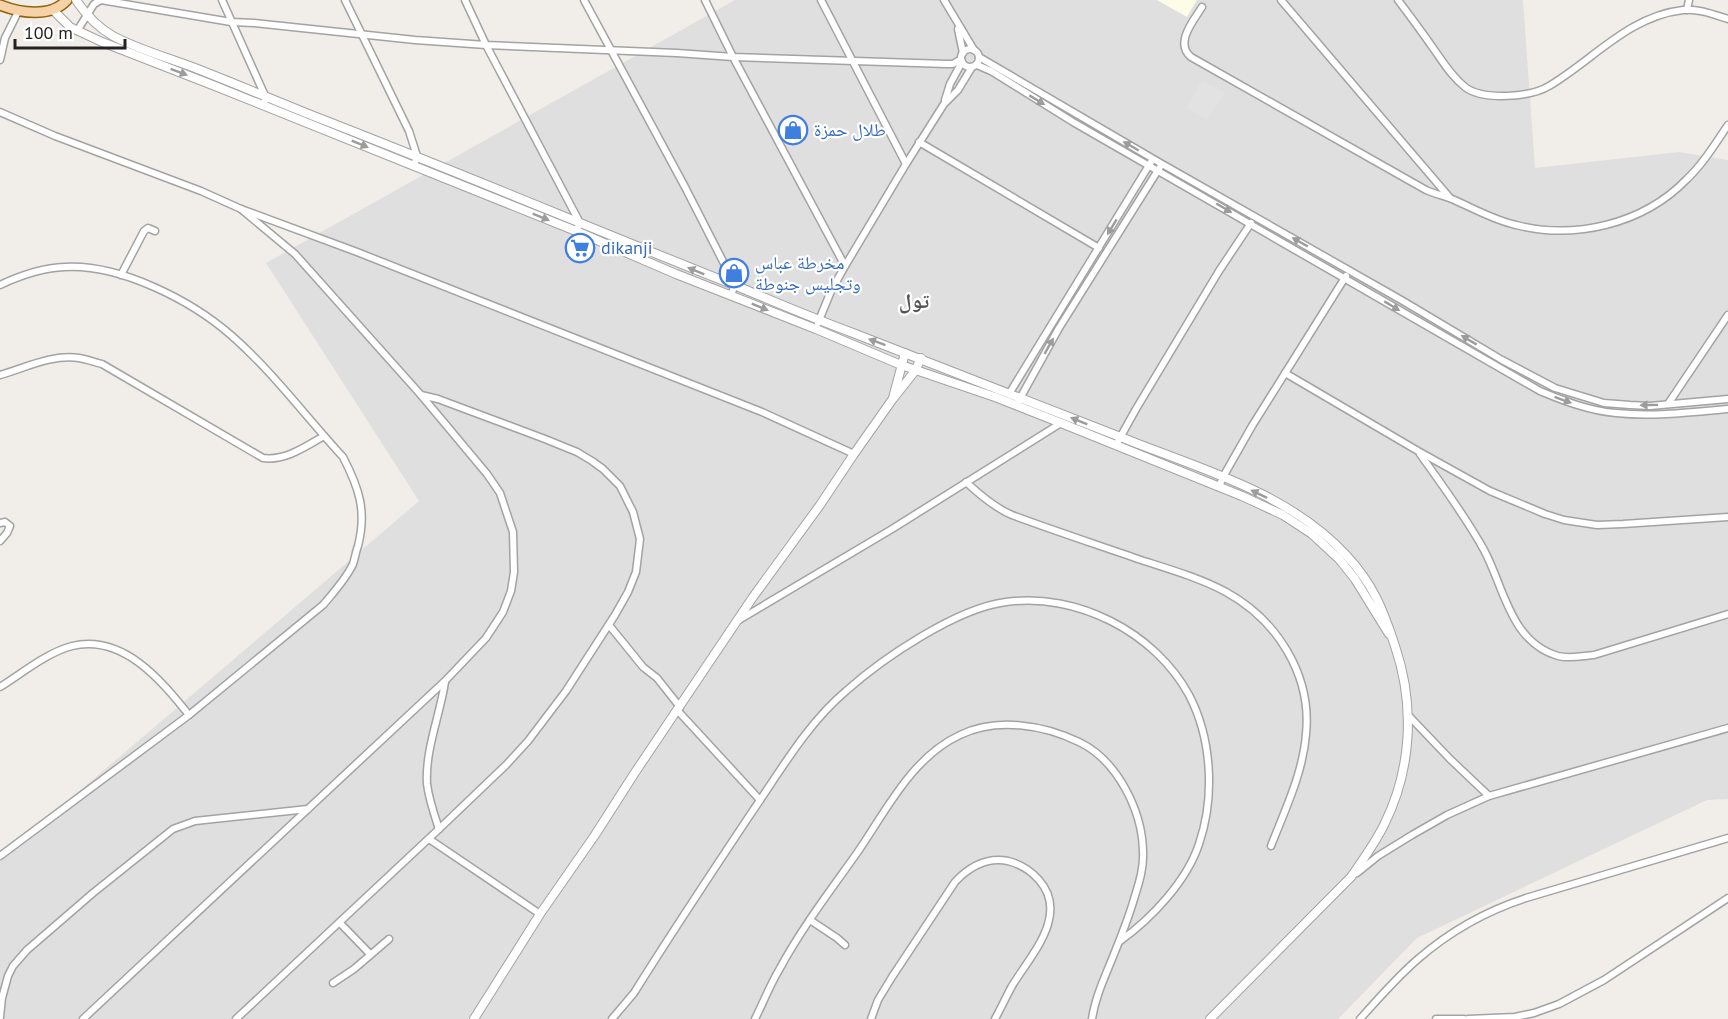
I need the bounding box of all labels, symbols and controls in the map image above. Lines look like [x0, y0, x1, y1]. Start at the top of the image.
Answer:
scale bar [15, 12, 124, 50]
text: 100 m [24, 21, 73, 44]
one-way arrow [170, 67, 188, 77]
one-way arrow [1029, 95, 1045, 106]
shop icon: طلال حمزة [777, 114, 809, 146]
place label: طلال حمزة [814, 118, 886, 141]
one-way arrow [352, 139, 370, 149]
one-way arrow [1122, 141, 1139, 151]
one-way arrow [1216, 203, 1233, 213]
one-way arrow [532, 213, 550, 222]
one-way arrow [1107, 219, 1117, 236]
supermarket icon: dikanji [564, 232, 596, 264]
place label: dikanji [601, 236, 653, 259]
one-way arrow [1292, 237, 1308, 248]
place label: مخرطة عباس وتجليس جنوطة [755, 251, 861, 295]
shop icon: مخرطة عباس وتجليس جنوطة [718, 257, 750, 289]
one-way arrow [687, 266, 705, 275]
district label: تول [899, 287, 930, 314]
one-way arrow [1384, 301, 1401, 311]
one-way arrow [752, 302, 770, 312]
one-way arrow [1461, 335, 1477, 346]
one-way arrow [868, 337, 886, 347]
one-way arrow [1043, 338, 1054, 354]
one-way arrow [1554, 395, 1572, 405]
one-way arrow [1639, 400, 1658, 410]
one-way arrow [1069, 416, 1087, 426]
one-way arrow [1251, 489, 1268, 499]

